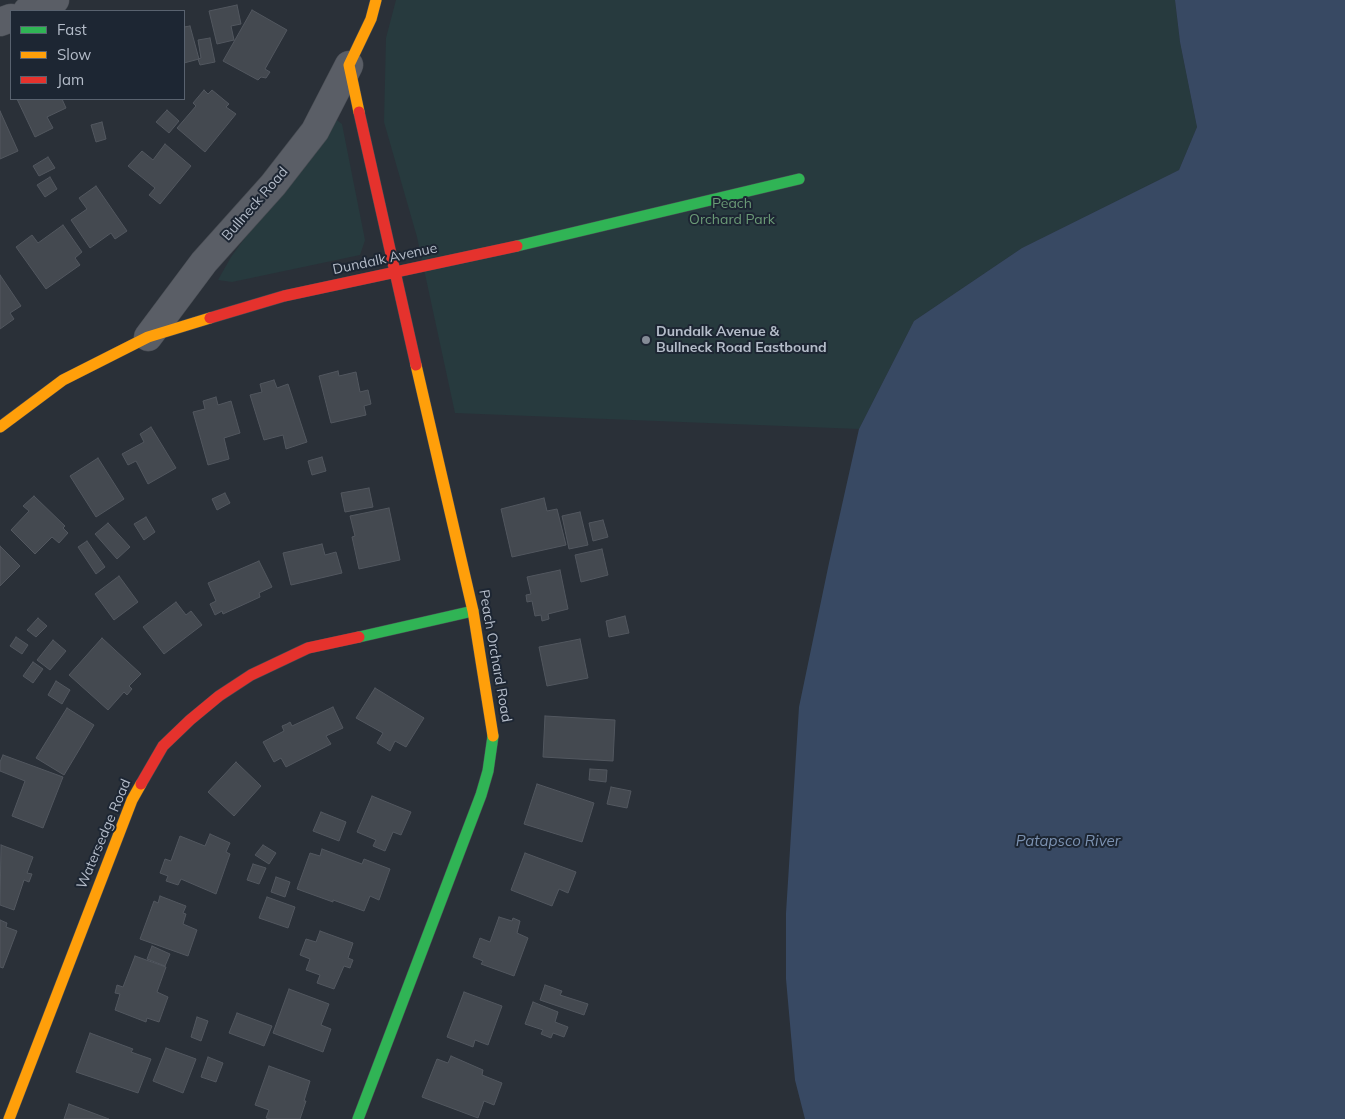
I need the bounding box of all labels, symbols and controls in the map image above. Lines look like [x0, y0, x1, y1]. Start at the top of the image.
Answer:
legend [10, 10, 185, 100]
text: Fast [57, 20, 87, 39]
text: Slow [57, 45, 91, 64]
text: Jam [57, 70, 84, 89]
street label: Bullneck Road [218, 164, 292, 244]
park label: Peach Orchard Park [689, 196, 775, 228]
street label: Dundalk Avenue [331, 240, 439, 278]
place label: Dundalk Avenue & Bullneck Road Eastbound [656, 324, 827, 357]
marker: Dundalk Avenue & Bullneck Road Eastbound [640, 334, 652, 346]
street label: Peach Orchard Road [475, 588, 515, 724]
street label: Watersedge Road [73, 777, 135, 891]
water label: Patapsco River [1016, 832, 1120, 850]

